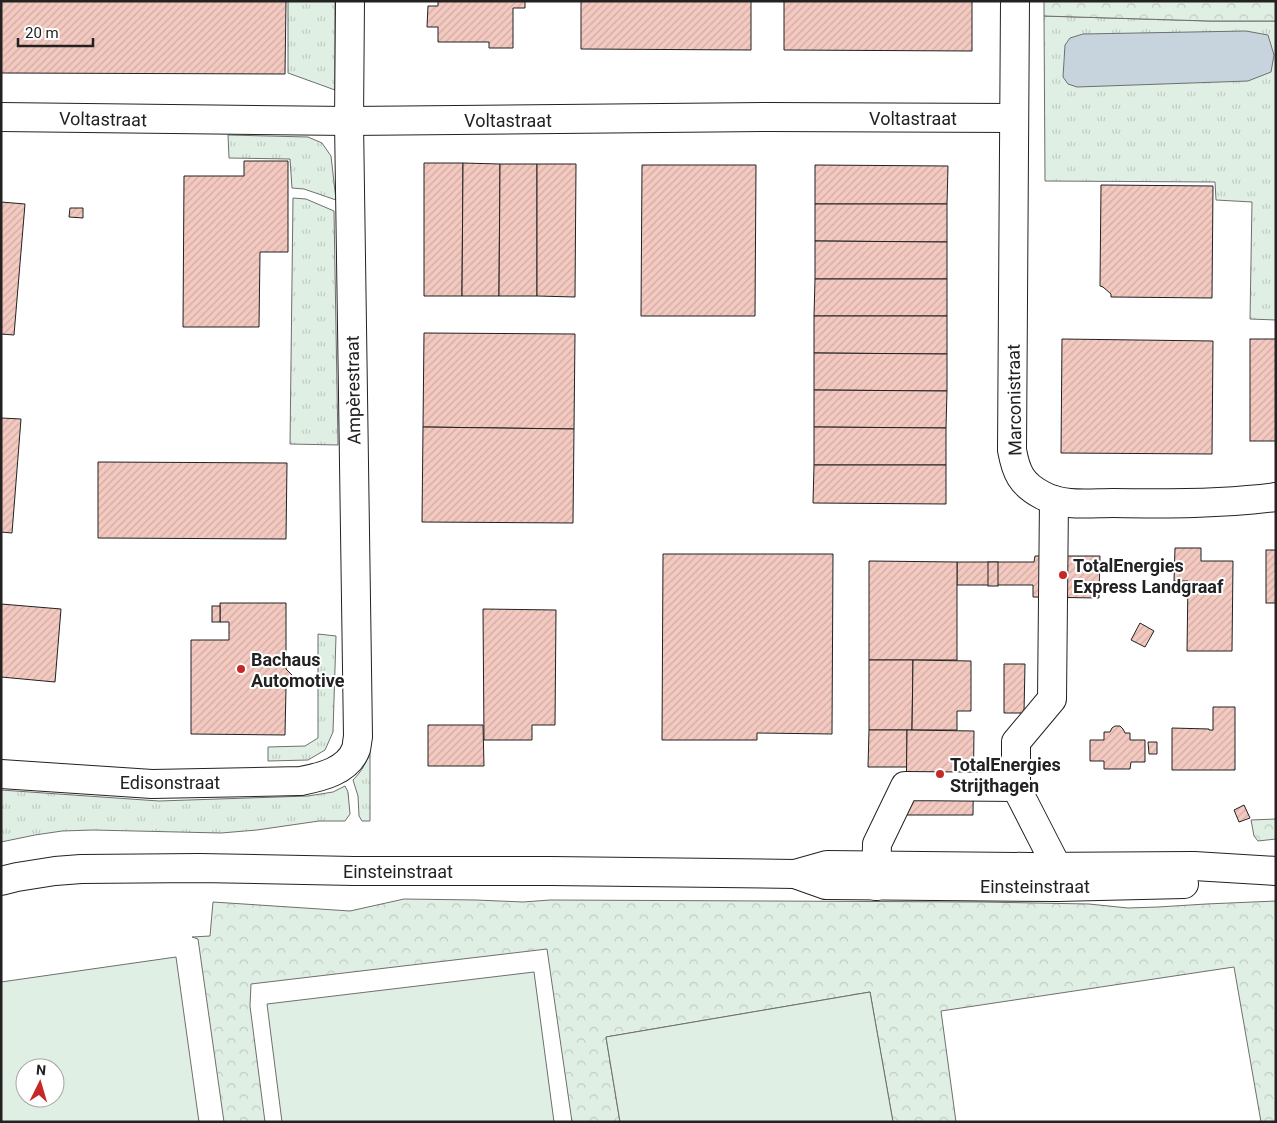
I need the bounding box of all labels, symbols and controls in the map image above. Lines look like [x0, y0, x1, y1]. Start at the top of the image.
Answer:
scale bar [18, 15, 92, 47]
text: 20 m [25, 24, 59, 42]
street label: Voltastraat [59, 108, 147, 130]
street label: Voltastraat [869, 108, 957, 129]
street label: Voltastraat [464, 110, 552, 131]
street label: Ampèrestraat [342, 335, 364, 445]
street label: Marconistraat [1003, 344, 1025, 456]
place label: TotalEnergies Express Landgraaf [1073, 555, 1224, 597]
marker: TotalEnergies Express Landgraaf [1057, 569, 1069, 581]
place label: Bachaus Automotive [251, 649, 345, 691]
marker: Bachaus Automotive [235, 663, 247, 675]
place label: TotalEnergies Strijthagen [950, 754, 1061, 796]
marker: TotalEnergies Strijthagen [934, 768, 946, 780]
street label: Edisonstraat [120, 772, 220, 793]
street label: Einsteinstraat [343, 861, 453, 882]
street label: Einsteinstraat [980, 876, 1090, 897]
north arrow [15, 1058, 65, 1108]
text: N [36, 1062, 47, 1078]

